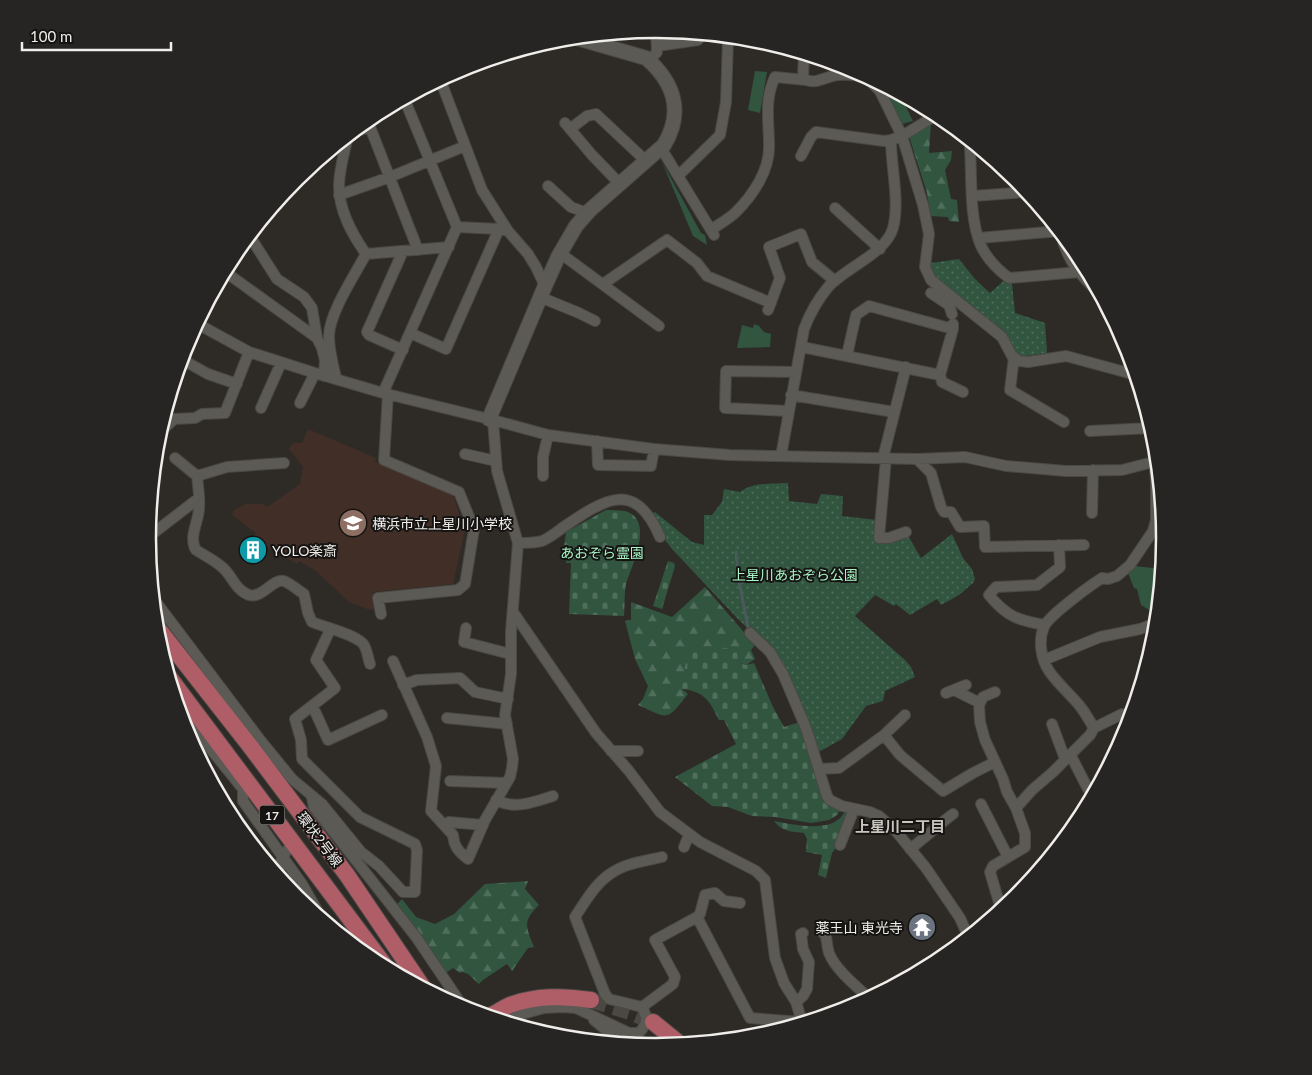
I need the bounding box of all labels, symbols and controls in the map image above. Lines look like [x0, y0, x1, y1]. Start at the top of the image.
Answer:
scale bar [22, 20, 171, 52]
text: 100 m [30, 27, 72, 45]
school or university icon: 横浜市立上星川小学校 [338, 508, 368, 538]
place label: 横浜市立上星川小学校 [372, 515, 512, 532]
building icon: YOLO楽斎 [238, 535, 268, 565]
place label: YOLO楽斎 [272, 542, 337, 559]
park label: あおぞら霊園 [560, 544, 644, 561]
park label: 上星川あおぞら公園 [732, 566, 858, 583]
road number: 17 [260, 806, 284, 824]
street label: 環状2号線 [294, 808, 346, 870]
district label: 上星川二丁目 [855, 817, 945, 835]
temple icon: 薬王山 東光寺 [907, 912, 937, 942]
place label: 薬王山 東光寺 [815, 919, 903, 936]

